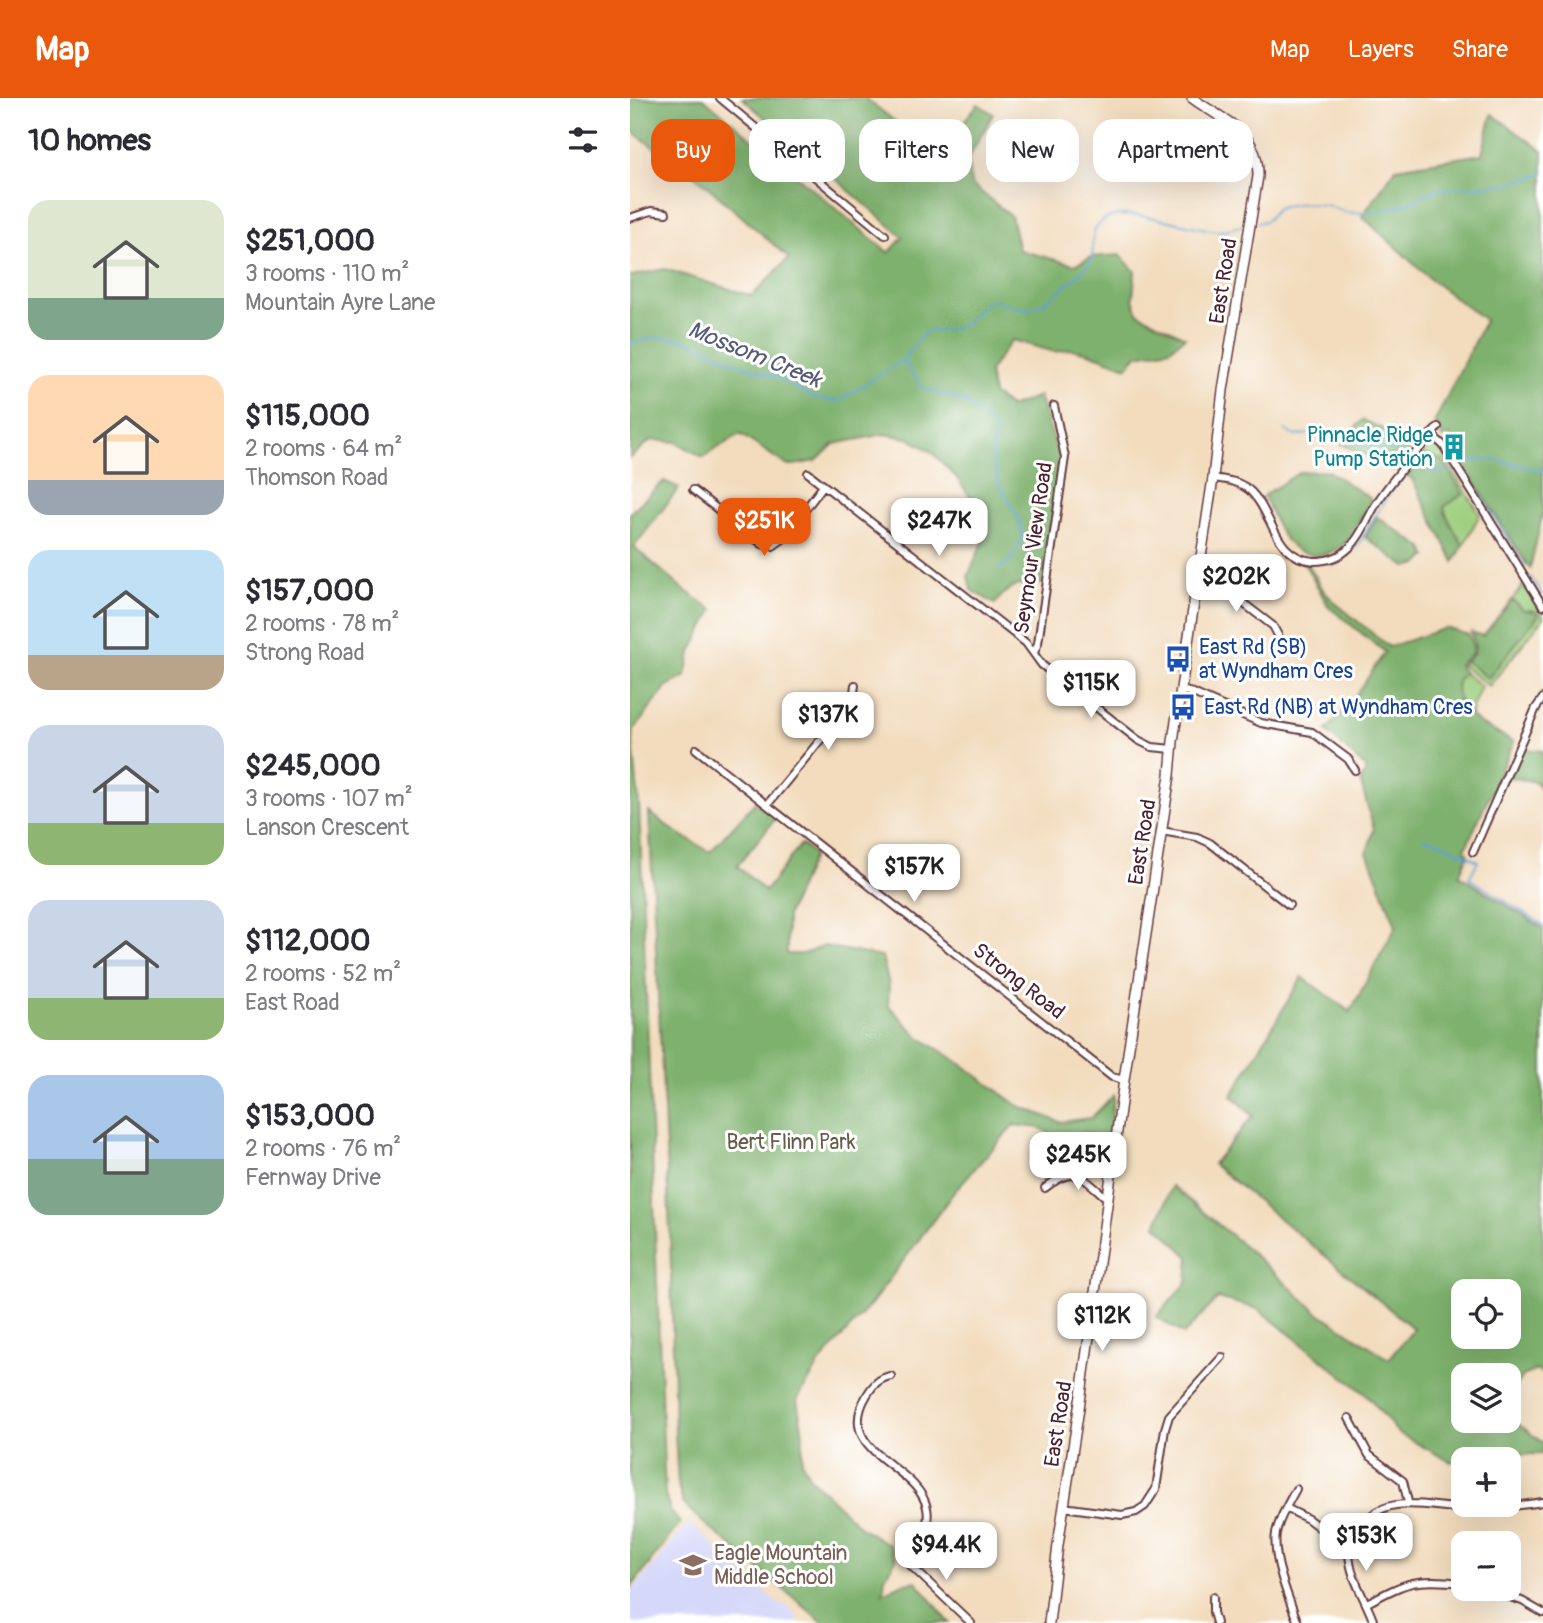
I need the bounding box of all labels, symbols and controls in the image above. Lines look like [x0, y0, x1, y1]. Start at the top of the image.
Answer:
text: Map [35, 29, 90, 70]
text: Map [1270, 35, 1310, 64]
text: Layers [1348, 35, 1414, 64]
text: Share [1452, 35, 1508, 64]
chip: Buy [651, 119, 735, 182]
chip: Rent [749, 119, 845, 182]
chip: Filters [859, 119, 972, 182]
chip: New [986, 119, 1079, 182]
chip: Apartment [1093, 119, 1253, 182]
icon: filters [564, 121, 602, 159]
text: 10 homes [28, 122, 151, 159]
text: $251,000 [245, 222, 375, 259]
icon: home [84, 228, 168, 312]
street label: East Road [1203, 236, 1244, 326]
text: 3 rooms · 110 m² [245, 259, 409, 288]
text: Mountain Ayre Lane [245, 288, 435, 317]
water label: Mossom Creek [684, 315, 828, 395]
text: $115,000 [245, 397, 370, 434]
icon: home [84, 403, 168, 487]
place label: Pinnacle Ridge Pump Station [1307, 422, 1434, 473]
building icon: Pinnacle Ridge Pump Station [1439, 432, 1469, 462]
text: 2 rooms · 64 m² [245, 434, 402, 463]
street label: Seymour View Road [1008, 461, 1059, 636]
text: Thomson Road [245, 463, 388, 492]
pin: $251K [715, 498, 813, 558]
pin: $247K [890, 498, 988, 558]
text: $251K [734, 506, 794, 535]
text: $247K [907, 506, 971, 535]
pin: $202K [1187, 554, 1285, 614]
text: $202K [1202, 562, 1270, 591]
text: $157,000 [245, 572, 374, 609]
icon: home [84, 578, 168, 662]
text: 2 rooms · 78 m² [245, 609, 399, 638]
place label: East Rd (SB) at Wyndham Cres [1199, 634, 1353, 685]
text: Strong Road [245, 638, 365, 667]
bus stop icon: East Rd (SB) at Wyndham Cres [1163, 644, 1193, 674]
pin: $115K [1042, 660, 1140, 720]
text: $115K [1063, 668, 1119, 697]
pin: $137K [779, 692, 877, 752]
bus stop icon: East Rd (NB) at Wyndham Cres [1168, 692, 1198, 722]
place label: East Rd (NB) at Wyndham Cres [1204, 694, 1473, 721]
text: $137K [798, 700, 858, 729]
text: $245,000 [245, 747, 381, 784]
icon: home [84, 753, 168, 837]
text: 3 rooms · 107 m² [245, 784, 413, 813]
street label: East Road [1122, 797, 1163, 887]
text: Lanson Crescent [245, 813, 409, 842]
pin: $157K [865, 844, 963, 904]
text: $157K [884, 852, 944, 881]
text: $112,000 [245, 922, 371, 959]
icon: home [84, 928, 168, 1012]
street label: Strong Road [967, 937, 1070, 1026]
text: 2 rooms · 52 m² [245, 959, 401, 988]
text: East Road [245, 988, 340, 1017]
text: $153,000 [245, 1097, 375, 1134]
icon: home [84, 1103, 168, 1187]
park label: Bert Flinn Park [726, 1129, 856, 1156]
pin: $245K [1029, 1132, 1127, 1192]
text: 2 rooms · 76 m² [245, 1134, 401, 1163]
text: $245K [1046, 1140, 1111, 1169]
text: Fernway Drive [245, 1163, 381, 1192]
map controls [1451, 1279, 1521, 1601]
button: locate [1451, 1279, 1521, 1349]
pin: $112K [1053, 1294, 1151, 1353]
text: $112K [1073, 1301, 1131, 1330]
button: layers [1451, 1363, 1521, 1433]
street label: East Road [1038, 1379, 1079, 1469]
button: + [1451, 1447, 1521, 1517]
pin: $153K [1317, 1514, 1415, 1573]
text: $153K [1336, 1521, 1396, 1550]
pin: $94.4K [889, 1522, 1003, 1582]
text: $94.4K [911, 1530, 981, 1559]
button: − [1451, 1531, 1521, 1601]
place label: Eagle Mountain Middle School [714, 1540, 847, 1591]
school or university icon: Eagle Mountain Middle School [678, 1550, 708, 1580]

